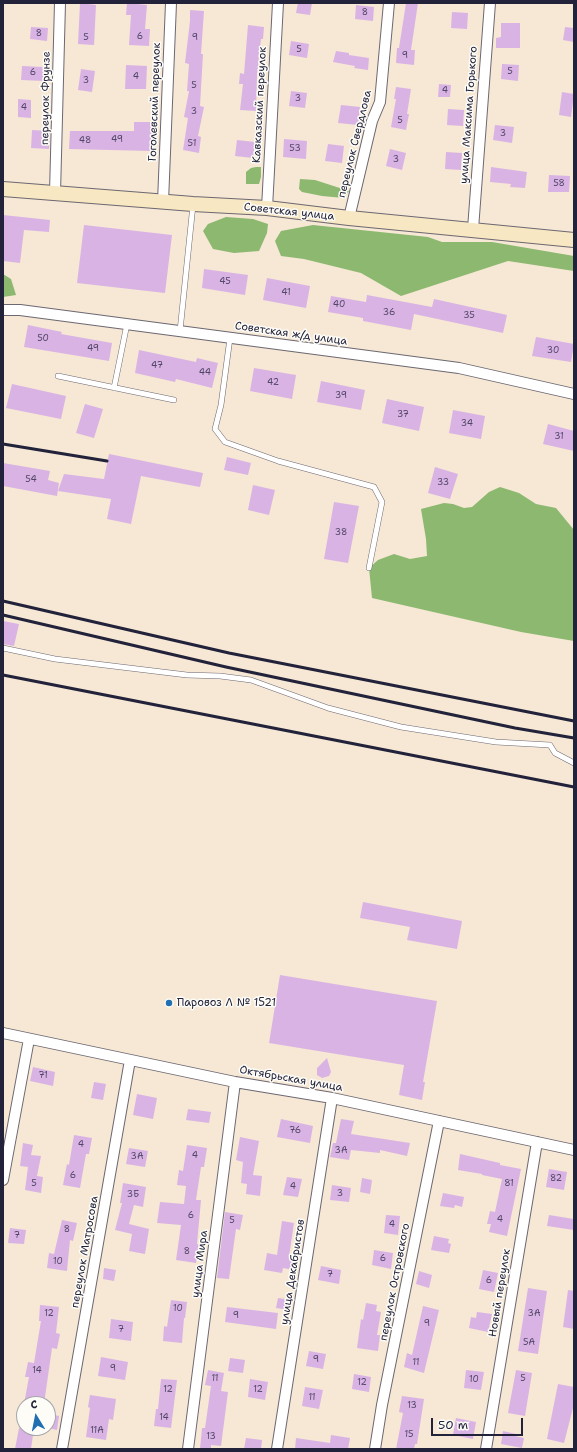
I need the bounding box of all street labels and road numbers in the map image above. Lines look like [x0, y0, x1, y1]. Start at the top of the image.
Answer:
street label: Гоголевский переулок [146, 42, 164, 162]
street label: улица Максима Горького [458, 46, 480, 184]
street label: Кавказский переулок [250, 47, 270, 163]
street label: переулок Фрунзе [39, 51, 53, 145]
street label: переулок Свердлова [335, 89, 375, 199]
street label: Советская улица [243, 201, 335, 223]
street label: Советская ж/д улица [234, 320, 348, 348]
street label: Октябрьская улица [238, 1063, 344, 1095]
street label: переулок Матросова [69, 1195, 101, 1309]
street label: улица Декабристов [278, 1218, 308, 1326]
street label: переулок Островского [377, 1222, 413, 1342]
street label: улица Мира [189, 1230, 211, 1298]
street label: Новый переулок [487, 1248, 513, 1338]

